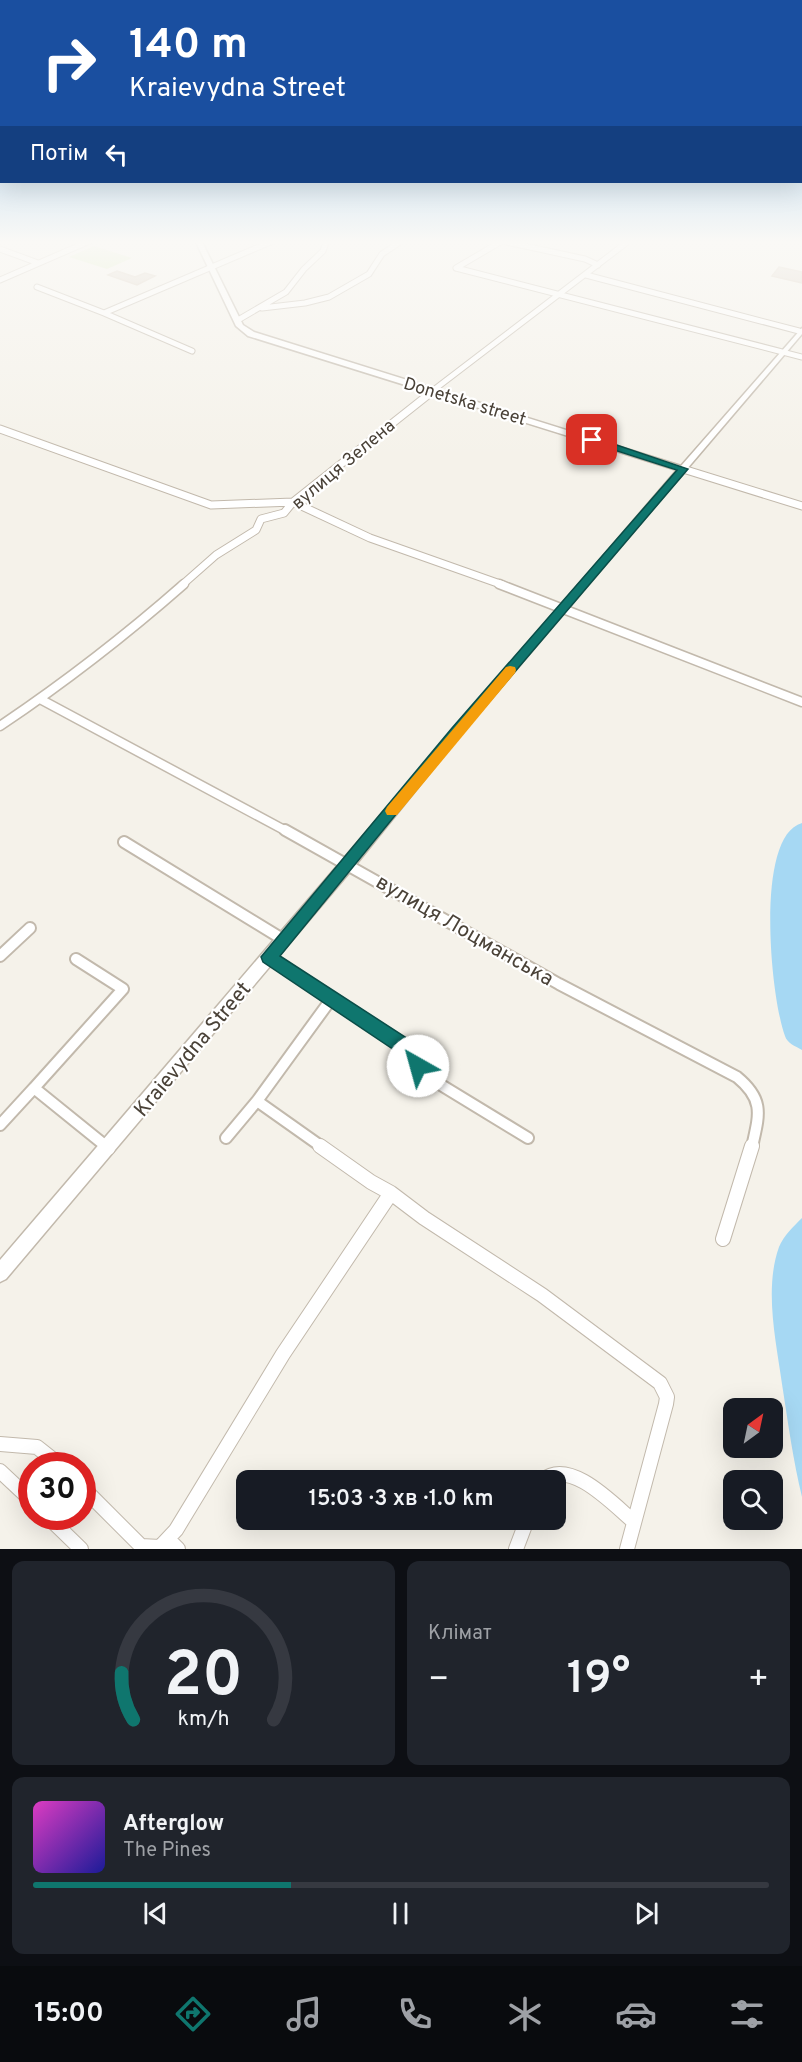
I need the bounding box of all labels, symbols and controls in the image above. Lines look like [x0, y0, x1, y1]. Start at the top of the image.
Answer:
text: 140 m [129, 20, 248, 73]
icon: right [30, 24, 108, 102]
text: Kraievydna Street [129, 72, 346, 106]
icon: left [100, 138, 133, 171]
text: Потім [30, 141, 88, 168]
street label: Donetska street [400, 373, 529, 432]
pin [566, 414, 617, 465]
street label: вулиця Зелена [287, 415, 401, 515]
icon: arrive [575, 423, 608, 456]
street label: вулиця Лоцманська [370, 869, 558, 993]
street label: Kraievydna Street [129, 977, 258, 1123]
position arrow [386, 1034, 450, 1098]
north arrow [723, 1398, 783, 1458]
map controls [723, 1398, 783, 1530]
speed limit sign: 30 [18, 1452, 96, 1530]
button: search [723, 1470, 783, 1530]
text: 15:03 · 3 хв · 1.0 km [309, 1486, 493, 1513]
text: Клімат [428, 1621, 492, 1647]
text: 20 [164, 1639, 243, 1718]
text: 19° [567, 1652, 630, 1709]
text: − [428, 1660, 449, 1702]
text: + [748, 1660, 769, 1702]
text: km/h [177, 1706, 230, 1733]
text: Afterglow [123, 1811, 224, 1838]
text: The Pines [123, 1838, 211, 1864]
icon: previous [139, 1897, 172, 1930]
icon: pause [384, 1897, 417, 1930]
icon: next [630, 1897, 663, 1930]
icon: directions [172, 1993, 214, 2035]
icon: music [283, 1993, 325, 2035]
icon: phone [394, 1993, 436, 2035]
icon: climate [504, 1993, 546, 2035]
icon: car [615, 1993, 657, 2035]
icon: filters [726, 1993, 768, 2035]
text: 15:00 [34, 1997, 104, 2031]

